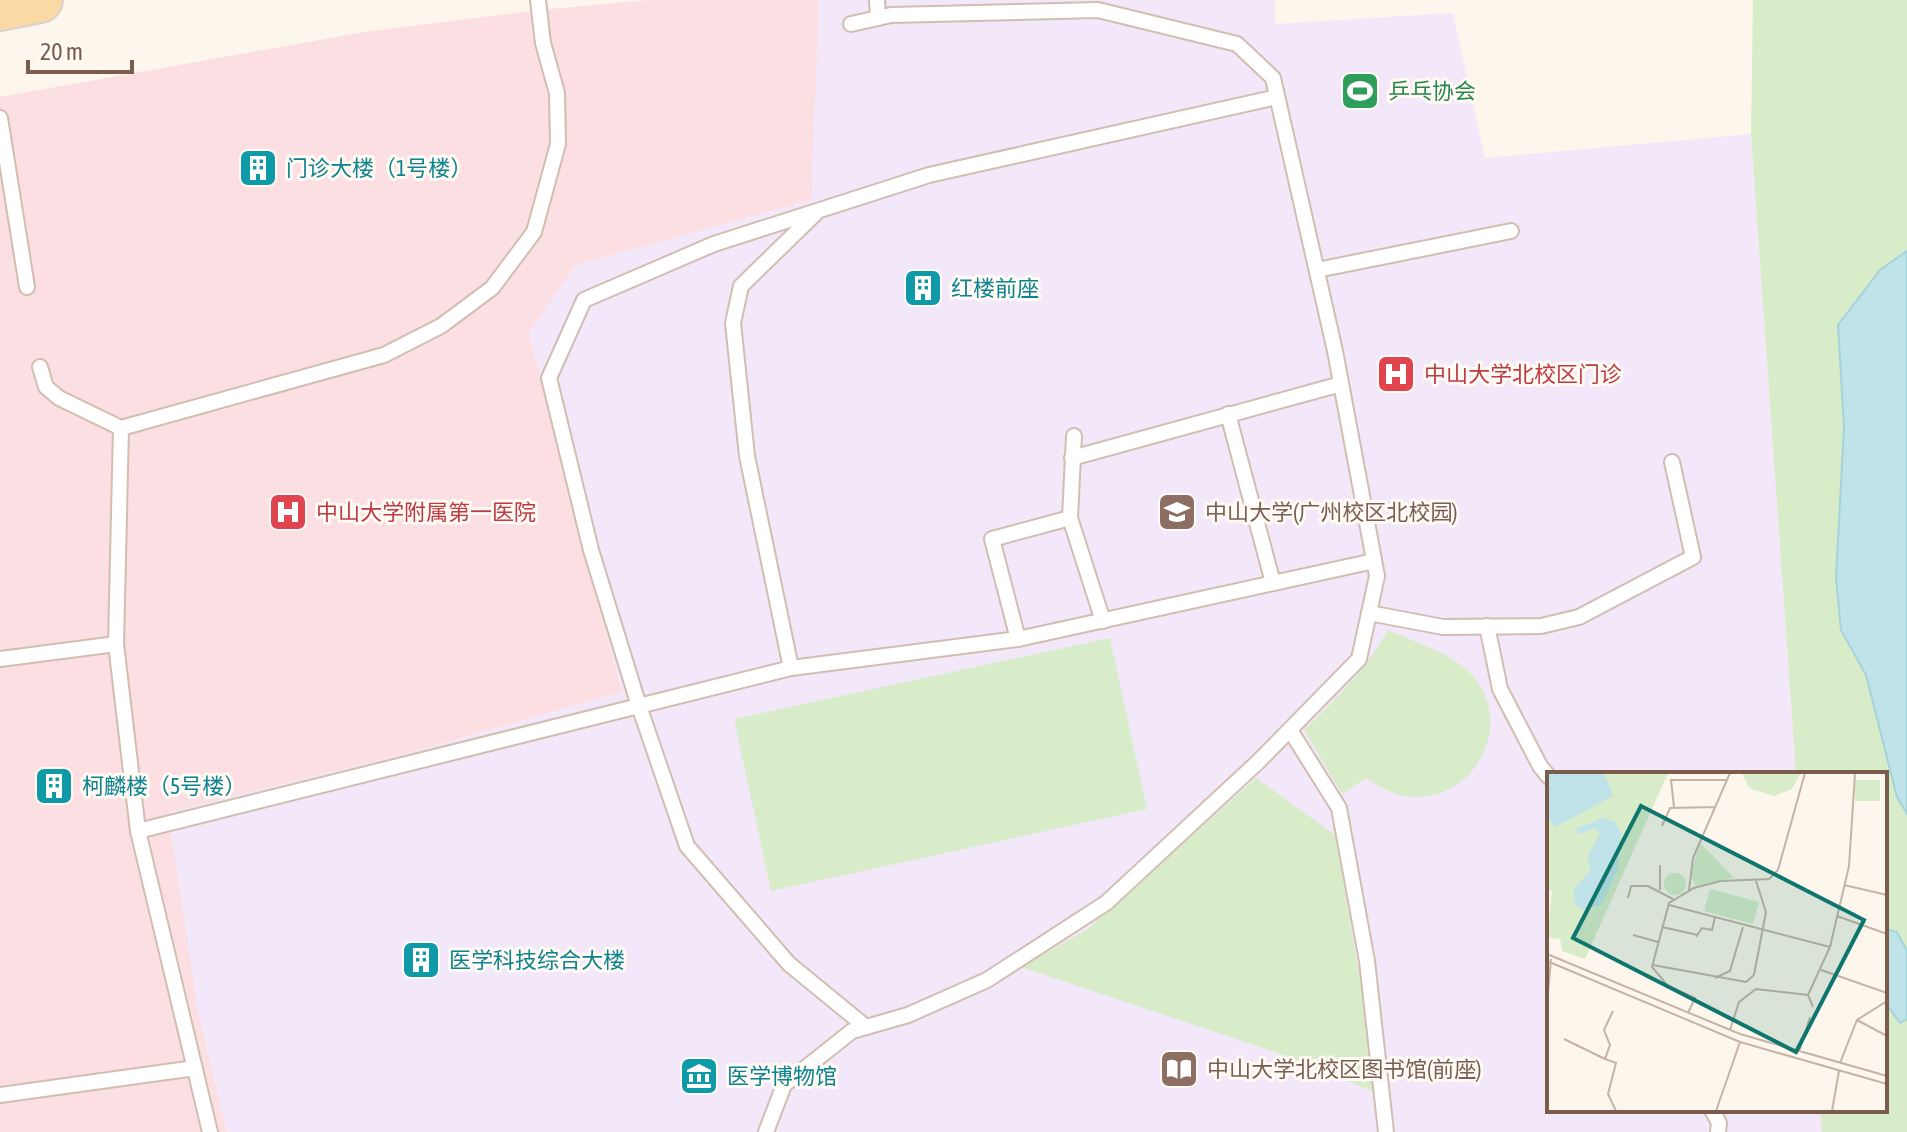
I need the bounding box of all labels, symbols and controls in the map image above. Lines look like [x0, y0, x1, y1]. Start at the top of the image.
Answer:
scale bar [28, 24, 132, 74]
text: 20 m [40, 38, 83, 65]
sports icon: 乒乓协会 [1339, 70, 1381, 112]
place label: 乒乓协会 [1388, 78, 1476, 104]
building icon: 门诊大楼（1号楼） [237, 147, 279, 189]
place label: 门诊大楼（1号楼） [286, 155, 472, 181]
building icon: 红楼前座 [902, 267, 944, 309]
place label: 红楼前座 [951, 275, 1039, 301]
hospital icon: 中山大学北校区门诊 [1375, 353, 1417, 395]
place label: 中山大学北校区门诊 [1424, 361, 1622, 387]
hospital icon: 中山大学附属第一医院 [267, 491, 309, 533]
school or university icon: 中山大学(广州校区北校园) [1156, 491, 1198, 533]
place label: 中山大学附属第一医院 [316, 499, 536, 525]
place label: 中山大学(广州校区北校园) [1205, 499, 1458, 525]
building icon: 柯麟楼（5号楼） [33, 765, 75, 807]
inset map [1547, 772, 1887, 1112]
place label: 柯麟楼（5号楼） [82, 773, 246, 799]
building icon: 医学科技综合大楼 [400, 939, 442, 981]
place label: 医学科技综合大楼 [449, 947, 625, 973]
library icon: 中山大学北校区图书馆(前座) [1158, 1048, 1200, 1090]
museum icon: 医学博物馆 [678, 1055, 720, 1097]
place label: 中山大学北校区图书馆(前座) [1207, 1056, 1482, 1082]
place label: 医学博物馆 [727, 1063, 837, 1089]

